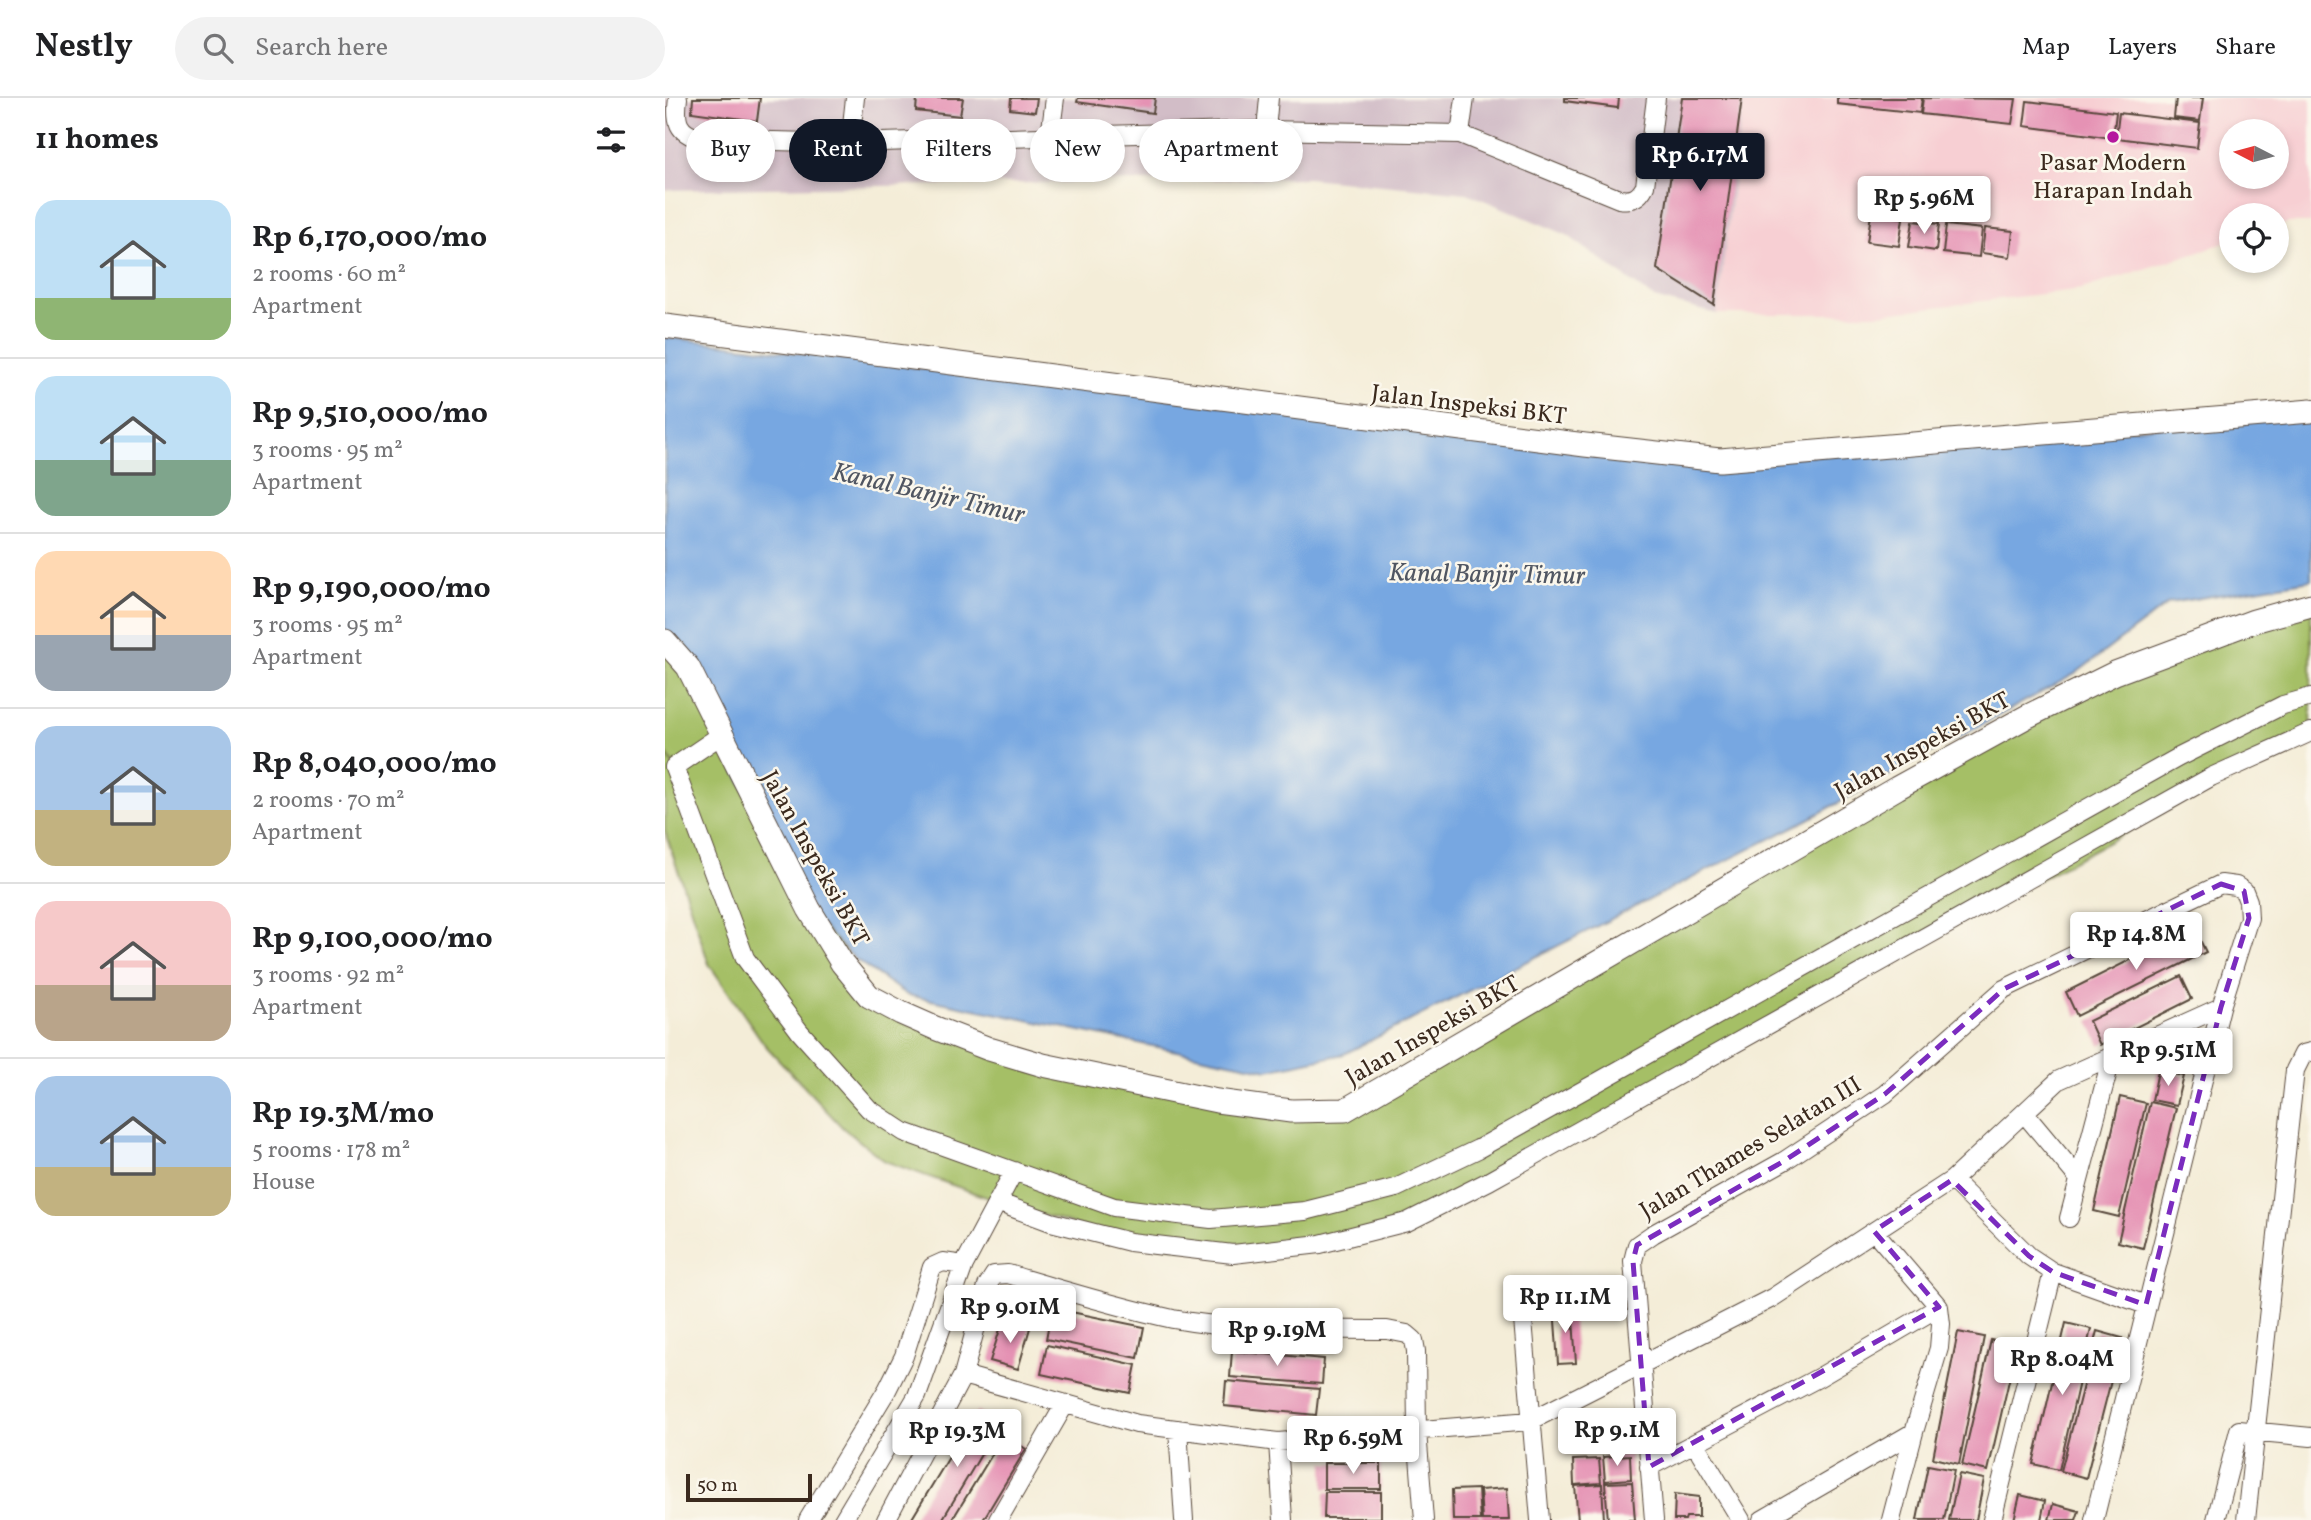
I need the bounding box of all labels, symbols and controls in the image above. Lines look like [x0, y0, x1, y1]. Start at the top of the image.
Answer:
search box [175, 17, 665, 80]
text: Nestly [35, 25, 133, 71]
icon: search [199, 29, 237, 67]
text: Search here [255, 30, 388, 66]
text: Map [2022, 31, 2070, 65]
text: Layers [2108, 31, 2177, 65]
text: Share [2215, 31, 2276, 65]
text: 11 homes [35, 119, 159, 161]
chip: Buy [686, 119, 775, 182]
chip: Rent [789, 119, 887, 182]
chip: Filters [901, 119, 1016, 182]
chip: New [1030, 119, 1125, 182]
chip: Apartment [1139, 119, 1303, 182]
north arrow [2219, 119, 2289, 189]
map controls [2219, 119, 2289, 273]
icon: filters [592, 121, 630, 159]
marker: Pasar Modern Harapan Indah [2105, 129, 2121, 145]
pin: Rp 6.17M [1628, 134, 1772, 193]
text: Rp 6.17M [1652, 140, 1748, 172]
place label: Pasar Modern Harapan Indah [2033, 147, 2193, 209]
pin: Rp 5.96M [1852, 176, 1996, 236]
text: Rp 5.96M [1874, 183, 1974, 215]
button: locate [2219, 203, 2289, 273]
text: Rp 6,170,000/mo [252, 217, 487, 259]
icon: home [91, 228, 175, 312]
text: 2 rooms · 60 m² [252, 259, 406, 291]
text: Apartment [252, 291, 363, 323]
street label: Jalan Inspeksi BKT [1369, 377, 1568, 435]
text: Rp 9,510,000/mo [252, 393, 488, 435]
icon: home [91, 404, 175, 488]
text: 3 rooms · 95 m² [252, 435, 403, 467]
water label: Kanal Banjir Timur [829, 454, 1029, 534]
text: Apartment [252, 467, 363, 499]
water label: Kanal Banjir Timur [1388, 555, 1586, 595]
text: Rp 9,190,000/mo [252, 568, 491, 610]
icon: home [91, 579, 175, 663]
text: 3 rooms · 95 m² [252, 610, 403, 642]
text: Apartment [252, 642, 363, 674]
street label: Jalan Inspeksi BKT [1829, 684, 2017, 809]
text: Rp 8,040,000/mo [252, 743, 497, 785]
icon: home [91, 754, 175, 838]
street label: Jalan Inspeksi BKT [752, 765, 877, 953]
text: 2 rooms · 70 m² [252, 785, 405, 817]
text: Apartment [252, 817, 363, 849]
pin: Rp 14.8M [2064, 912, 2208, 972]
text: Rp 9,100,000/mo [252, 918, 493, 960]
text: Rp 14.8M [2086, 919, 2186, 951]
icon: home [91, 929, 175, 1013]
text: 3 rooms · 92 m² [252, 960, 404, 992]
street label: Jalan Inspeksi BKT [1339, 968, 1527, 1096]
text: Apartment [252, 992, 363, 1024]
pin: Rp 9.51M [2096, 1028, 2240, 1088]
text: Rp 9.51M [2120, 1035, 2216, 1067]
street label: Jalan Thames Selatan III [1634, 1069, 1868, 1229]
text: Rp 19.3M/mo [252, 1093, 434, 1135]
icon: home [91, 1104, 175, 1188]
text: 5 rooms · 178 m² [252, 1135, 410, 1167]
text: House [252, 1167, 315, 1199]
pin: Rp 11.1M [1493, 1276, 1637, 1335]
text: Rp 11.1M [1519, 1282, 1611, 1314]
pin: Rp 9.01M [938, 1286, 1082, 1345]
text: Rp 9.01M [960, 1292, 1060, 1324]
pin: Rp 9.19M [1205, 1308, 1349, 1368]
text: Rp 9.19M [1228, 1315, 1326, 1347]
pin: Rp 8.04M [1990, 1338, 2134, 1397]
text: Rp 8.04M [2010, 1344, 2114, 1376]
pin: Rp 9.1M [1552, 1408, 1682, 1468]
pin: Rp 19.3M [885, 1410, 1029, 1469]
text: Rp 9.1M [1574, 1415, 1660, 1447]
text: Rp 19.3M [908, 1416, 1006, 1448]
pin: Rp 6.59M [1281, 1416, 1425, 1476]
text: Rp 6.59M [1303, 1423, 1403, 1455]
scale bar [686, 1471, 812, 1503]
text: 50 m [697, 1473, 738, 1499]

